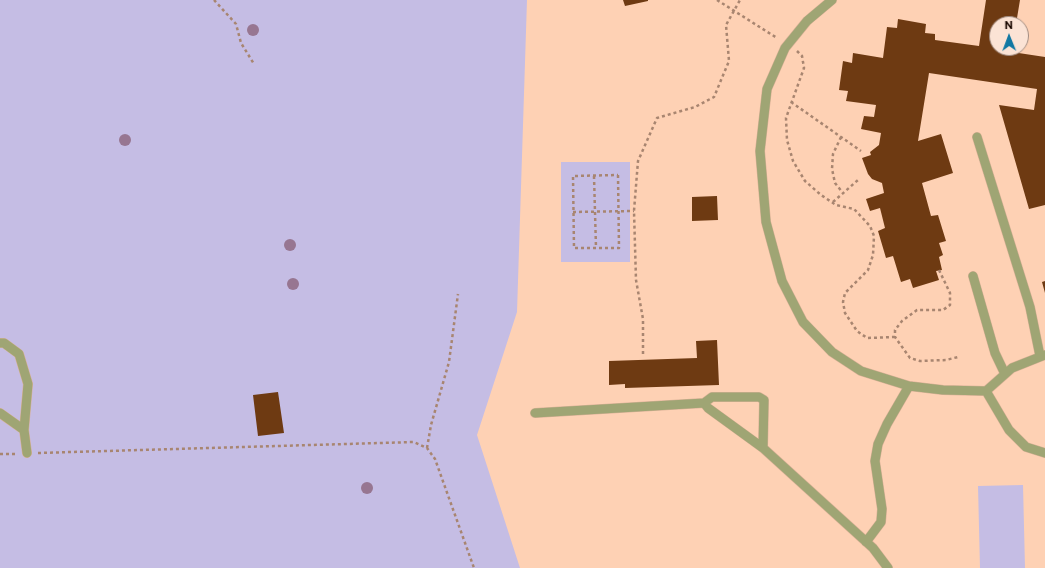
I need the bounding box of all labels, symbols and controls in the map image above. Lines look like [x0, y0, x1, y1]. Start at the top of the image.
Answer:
north arrow [989, 16, 1029, 56]
text: N [1005, 18, 1013, 31]

